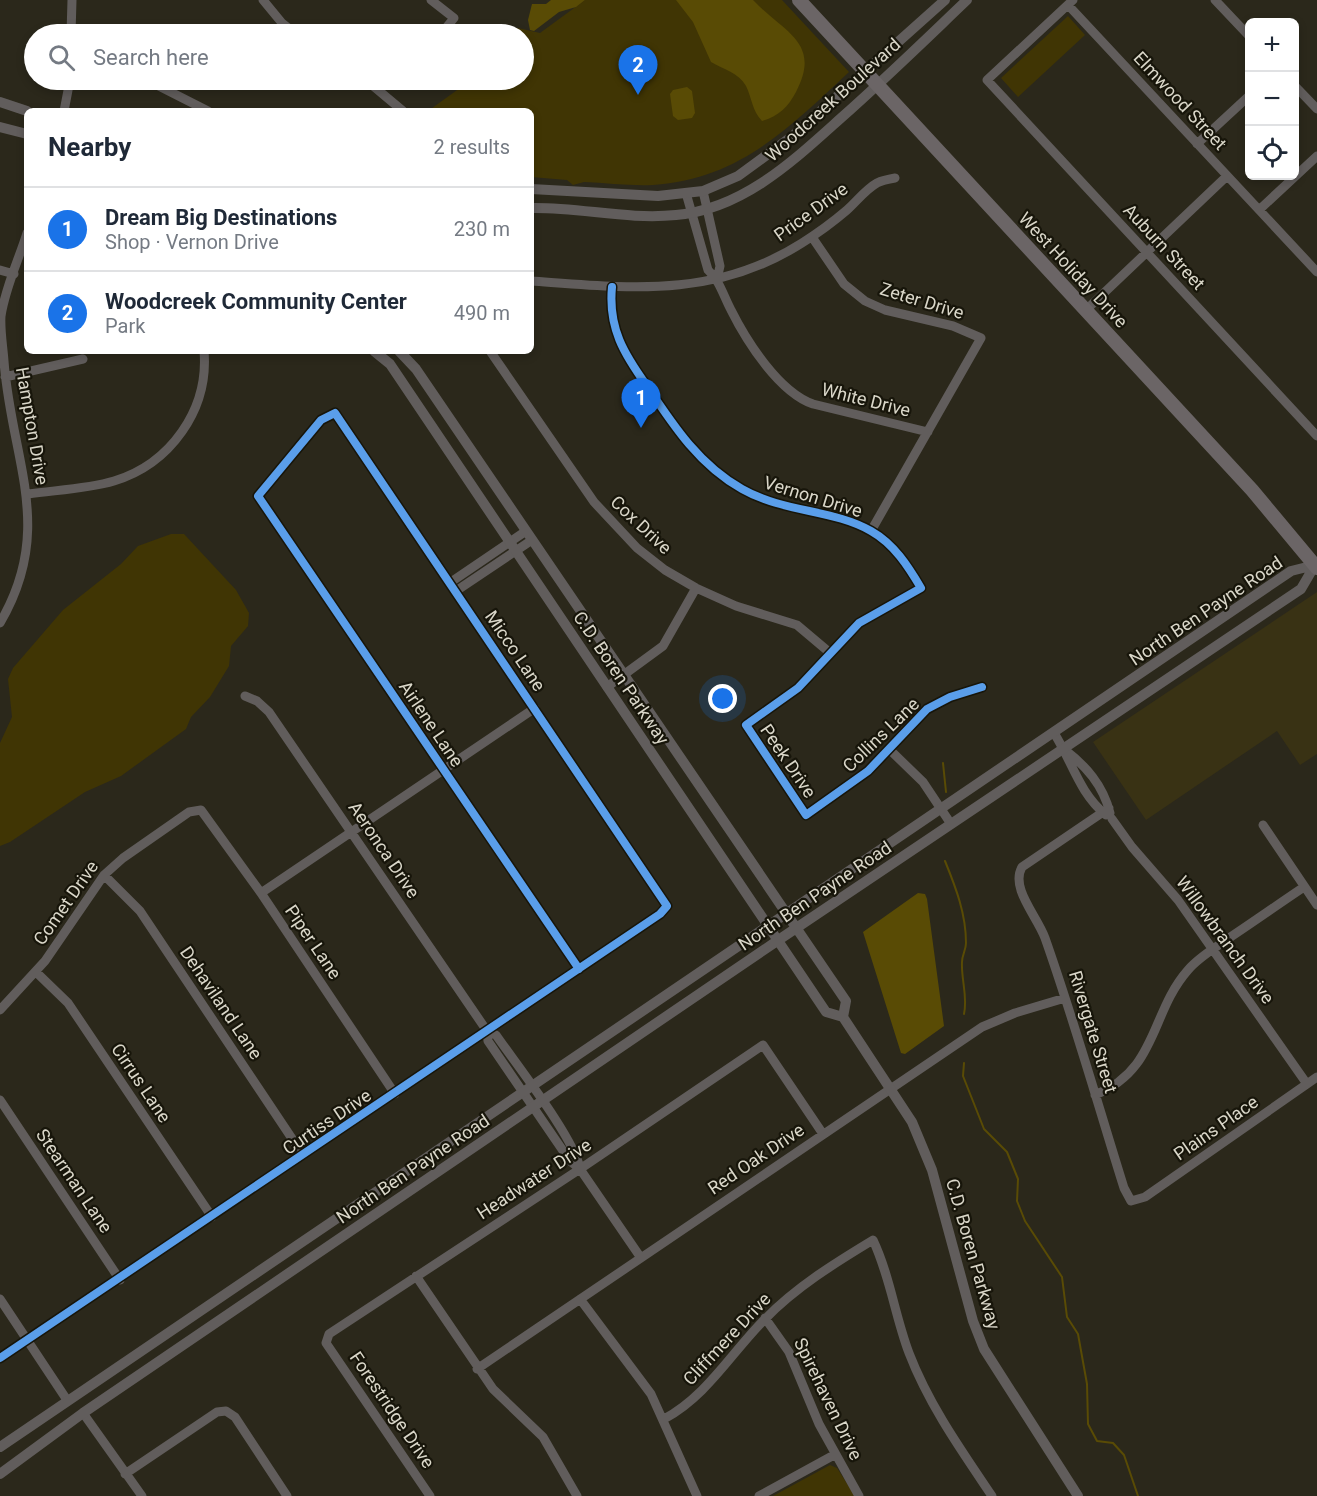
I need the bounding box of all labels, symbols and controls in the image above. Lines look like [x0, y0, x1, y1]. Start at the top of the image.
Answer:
map controls [1245, 18, 1299, 180]
button: + [1245, 18, 1299, 72]
search box [24, 24, 534, 90]
street label: Woodcreek Boulevard [761, 34, 904, 166]
icon: search [45, 41, 78, 74]
text: Search here [93, 45, 209, 70]
pin: 2 [618, 46, 658, 95]
street label: Elmwood Street [1130, 47, 1231, 154]
button: − [1245, 72, 1299, 126]
button: locate [1245, 126, 1299, 180]
text: Nearby [48, 132, 131, 162]
text: 2 results [434, 135, 510, 159]
street label: Price Drive [770, 178, 852, 245]
street label: Auburn Street [1119, 199, 1209, 294]
text: Dream Big Destinations [105, 205, 337, 230]
street label: West Holiday Drive [1015, 208, 1132, 332]
text: 1 [62, 217, 73, 241]
text: 230 m [454, 217, 510, 241]
text: Shop · Vernon Drive [105, 230, 279, 254]
street label: Zeter Drive [878, 278, 967, 323]
text: Woodcreek Community Center [105, 289, 407, 314]
text: 2 [62, 301, 73, 325]
text: 490 m [454, 301, 510, 325]
text: Park [105, 314, 145, 338]
street label: Hampton Drive [12, 365, 53, 487]
pin: 1 [622, 378, 660, 428]
street label: White Drive [820, 378, 913, 421]
street label: Vernon Drive [761, 472, 865, 521]
street label: Cox Drive [607, 491, 676, 558]
street label: North Ben Payne Road [1125, 552, 1286, 670]
street label: Micco Lane [481, 606, 550, 695]
street label: C.D. Boren Parkway [569, 607, 674, 749]
street label: Airlene Lane [395, 677, 468, 771]
your location [708, 684, 737, 713]
street label: Collins Lane [838, 693, 923, 776]
street label: Peek Drive [756, 720, 821, 802]
street label: Aeronca Drive [345, 798, 424, 902]
street label: North Ben Payne Road [734, 837, 895, 955]
street label: Comet Drive [29, 857, 102, 949]
street label: Willowbranch Drive [1172, 872, 1279, 1008]
street label: Piper Lane [281, 901, 346, 983]
street label: Dehaviland Lane [176, 942, 267, 1063]
street label: Rivergate Street [1065, 968, 1122, 1096]
street label: Cirrus Lane [107, 1039, 176, 1126]
street label: Curtiss Drive [279, 1084, 375, 1159]
street label: Plains Place [1170, 1091, 1262, 1164]
street label: North Ben Payne Road [332, 1110, 493, 1228]
street label: Red Oak Drive [704, 1119, 808, 1198]
street label: Stearman Lane [32, 1125, 117, 1237]
street label: Headwater Drive [473, 1134, 595, 1223]
street label: C.D. Boren Parkway [942, 1176, 1005, 1332]
street label: Cliffmere Drive [678, 1288, 775, 1389]
street label: Spirehaven Drive [790, 1334, 867, 1463]
street label: Forestridge Drive [346, 1348, 439, 1472]

